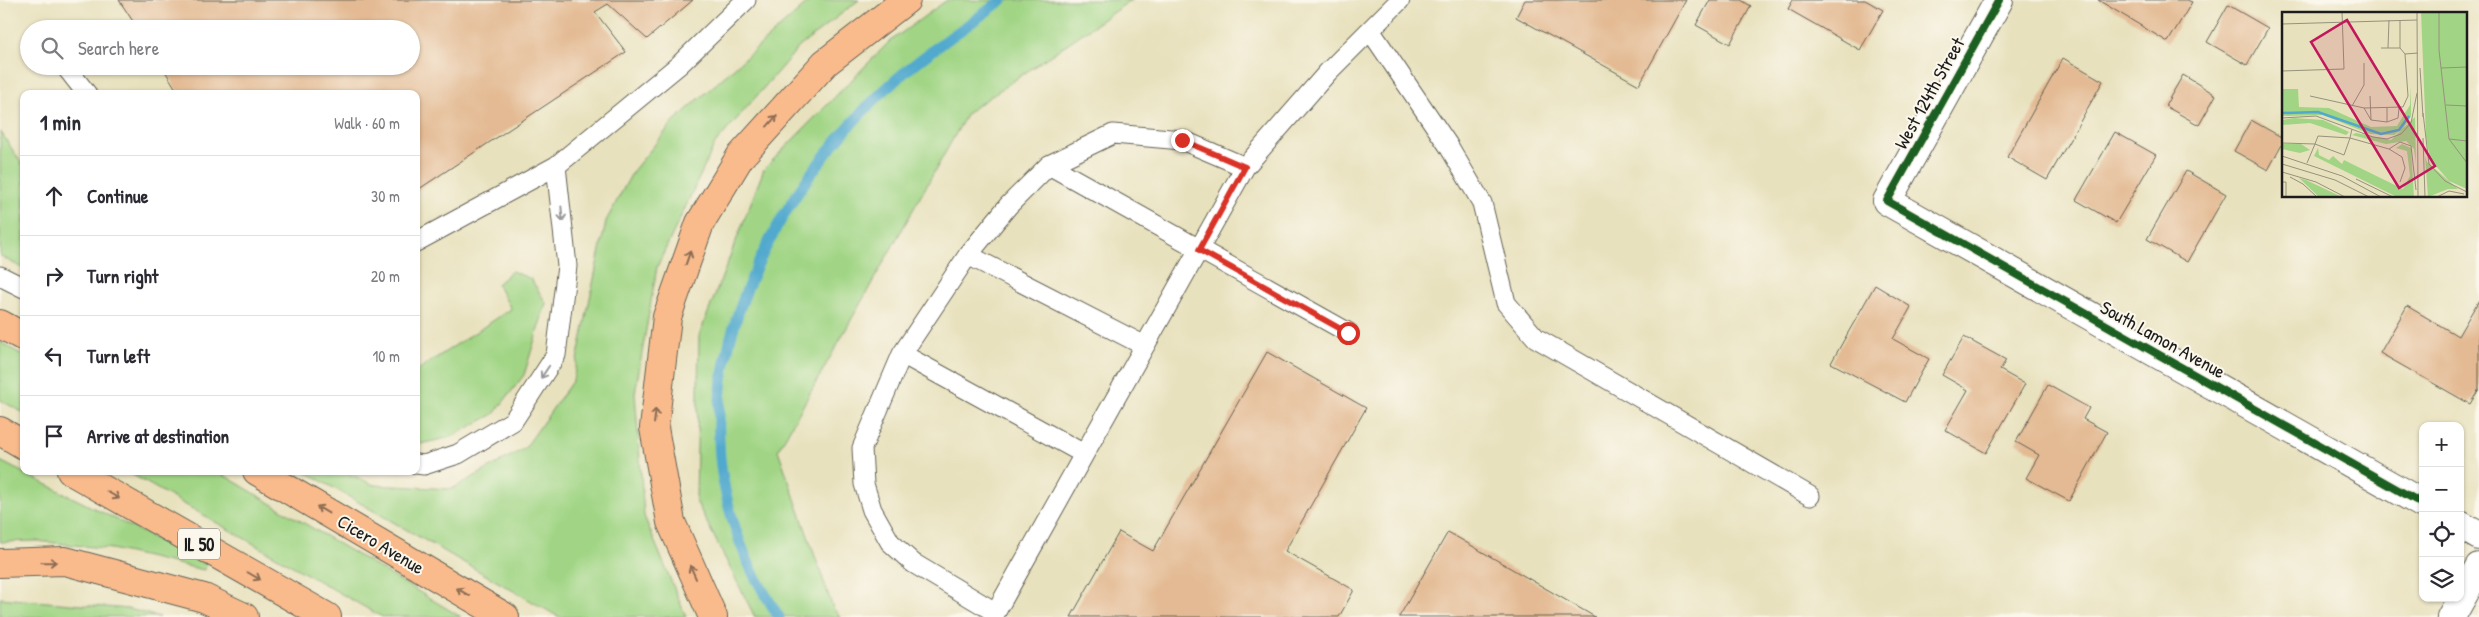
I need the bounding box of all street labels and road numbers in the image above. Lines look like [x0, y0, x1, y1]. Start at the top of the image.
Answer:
street label: West 124th Street [1888, 32, 1971, 153]
street label: South Lamon Avenue [2096, 294, 2231, 384]
street label: Cicero Avenue [333, 508, 430, 580]
road number: IL 50 [178, 528, 220, 560]

